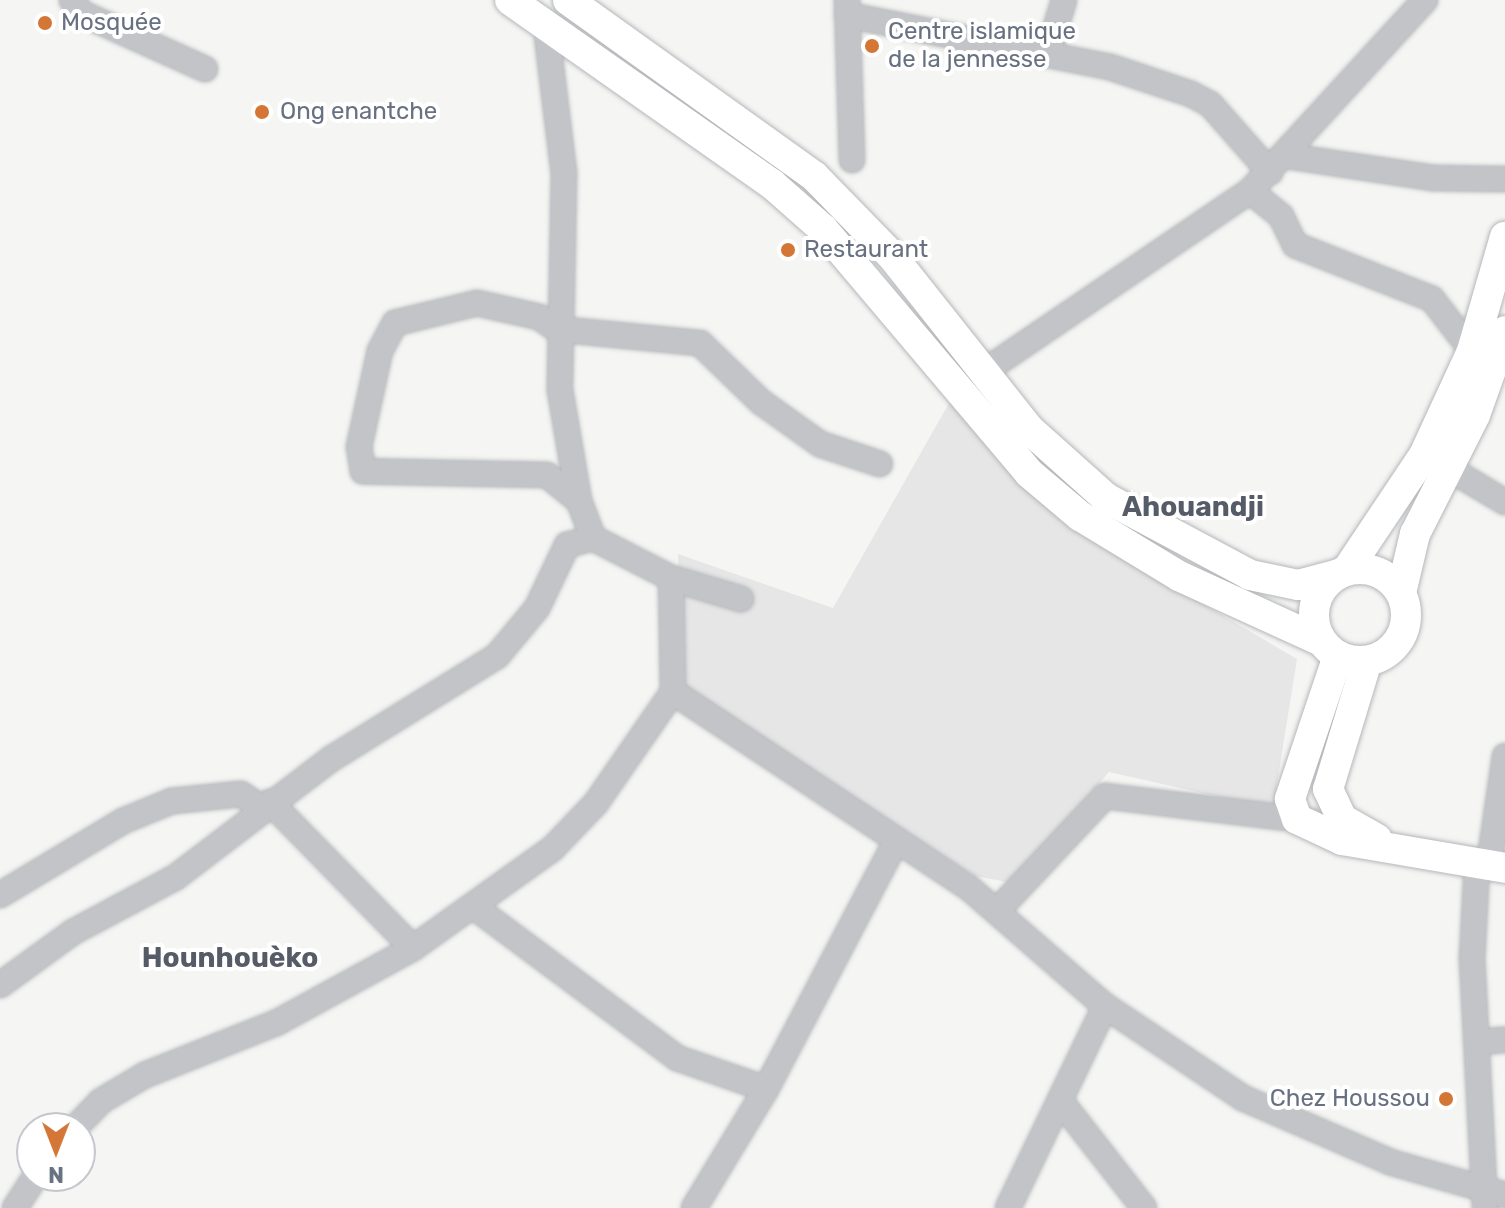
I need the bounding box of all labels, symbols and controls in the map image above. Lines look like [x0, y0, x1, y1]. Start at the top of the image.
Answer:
place label: Mosquée [61, 9, 162, 37]
marker: Mosquée [36, 14, 54, 32]
place label: Centre islamique de la jennesse [888, 18, 1076, 74]
marker: Centre islamique de la jennesse [863, 37, 881, 55]
place label: Ong enantche [280, 98, 437, 126]
marker: Ong enantche [251, 101, 273, 123]
place label: Restaurant [804, 236, 928, 264]
marker: Restaurant [779, 241, 797, 259]
district label: Ahouandji [1122, 490, 1264, 524]
district label: Hounhouèko [142, 941, 318, 975]
place label: Chez Houssou [1270, 1085, 1430, 1113]
marker: Chez Houssou [1437, 1090, 1455, 1108]
north arrow [16, 1112, 96, 1192]
text: N [48, 1161, 64, 1188]

